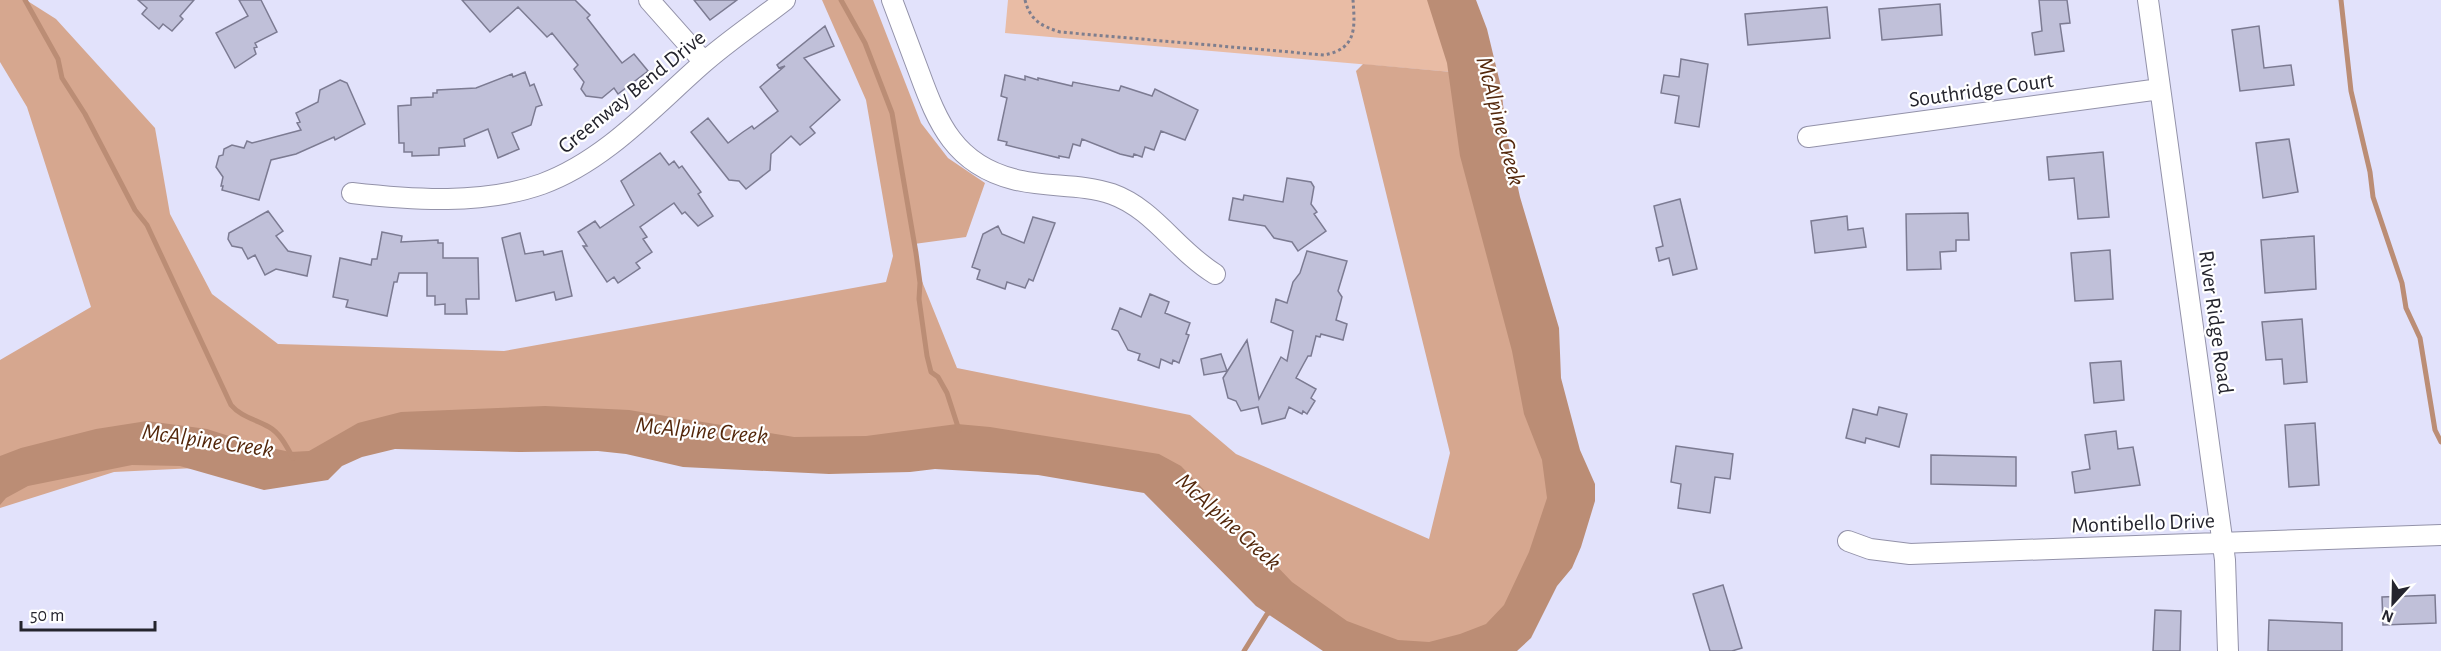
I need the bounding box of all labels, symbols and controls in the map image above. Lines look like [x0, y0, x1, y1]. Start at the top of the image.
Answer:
street label: Greenway Bend Drive [554, 26, 709, 158]
water label: McAlpine Creek [1471, 54, 1529, 188]
street label: Southridge Court [1908, 69, 2055, 111]
street label: River Ridge Road [2195, 249, 2237, 395]
water label: McAlpine Creek [635, 413, 769, 449]
water label: McAlpine Creek [141, 420, 275, 462]
water label: McAlpine Creek [1171, 469, 1286, 575]
street label: Montibello Drive [2071, 509, 2215, 537]
north arrow [2363, 573, 2423, 633]
scale bar [21, 594, 154, 632]
text: N [2380, 606, 2396, 625]
text: 50 m [30, 607, 64, 625]

